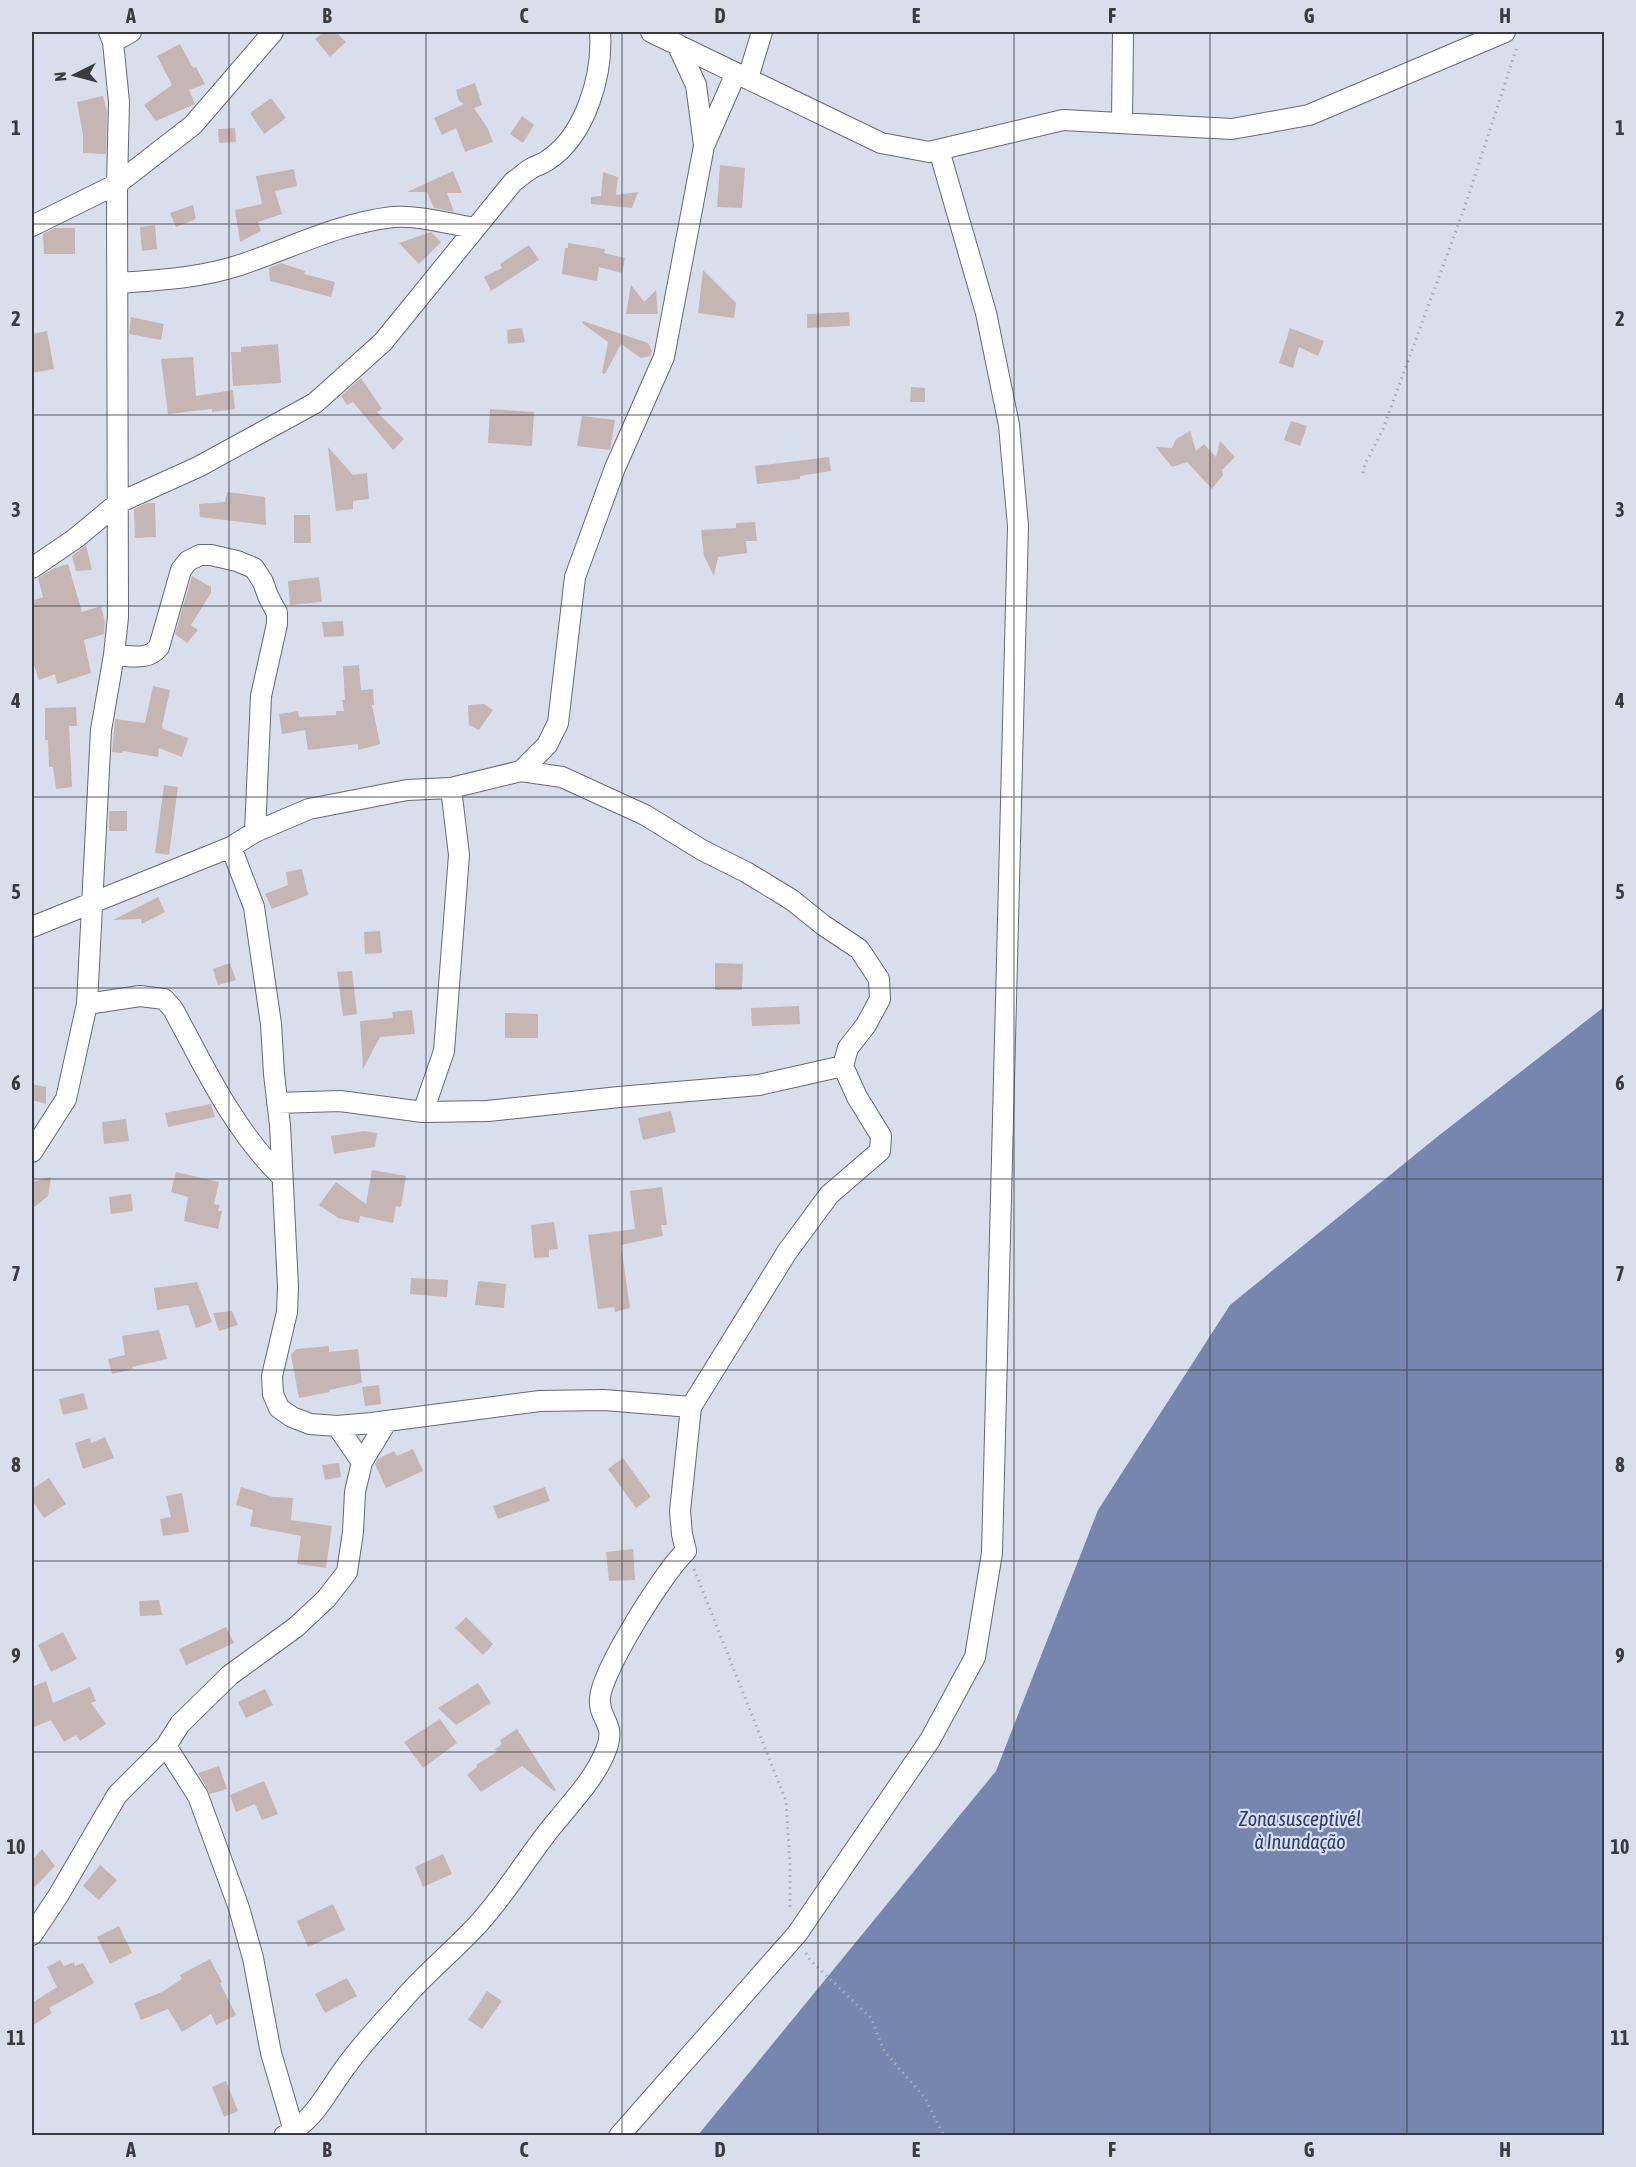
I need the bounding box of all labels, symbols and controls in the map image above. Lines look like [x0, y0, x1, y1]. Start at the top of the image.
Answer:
text: A [125, 4, 136, 27]
text: B [322, 4, 332, 27]
text: C [520, 4, 529, 27]
text: D [714, 4, 726, 27]
text: E [912, 4, 921, 27]
text: F [1108, 4, 1116, 27]
text: G [1304, 4, 1315, 27]
text: H [1499, 4, 1511, 27]
north arrow [45, 45, 105, 105]
text: N [51, 71, 70, 82]
text: 1 [11, 116, 21, 139]
text: 1 [1615, 116, 1625, 139]
text: 2 [11, 307, 21, 330]
text: 2 [1615, 307, 1625, 330]
text: 3 [11, 498, 21, 521]
text: 3 [1615, 498, 1625, 521]
text: 4 [10, 689, 21, 712]
text: 4 [1614, 689, 1625, 712]
text: 5 [11, 880, 21, 903]
text: 5 [1615, 880, 1625, 903]
text: 6 [11, 1071, 21, 1094]
text: 6 [1615, 1071, 1625, 1094]
text: 7 [11, 1262, 21, 1285]
text: 7 [1615, 1262, 1625, 1285]
text: 8 [11, 1453, 21, 1476]
text: 8 [1615, 1453, 1625, 1476]
text: 9 [11, 1644, 21, 1667]
text: 9 [1615, 1644, 1625, 1667]
water label: Zona susceptivél à Inundação [1239, 1807, 1361, 1853]
text: 10 [7, 1835, 25, 1858]
text: 10 [1611, 1835, 1629, 1858]
text: 11 [7, 2026, 25, 2049]
text: 11 [1611, 2026, 1629, 2049]
text: A [125, 2138, 136, 2161]
text: B [322, 2138, 332, 2161]
text: C [520, 2138, 529, 2161]
text: D [714, 2138, 726, 2161]
text: E [912, 2138, 921, 2161]
text: F [1108, 2138, 1116, 2161]
text: G [1304, 2138, 1315, 2161]
text: H [1499, 2138, 1511, 2161]

